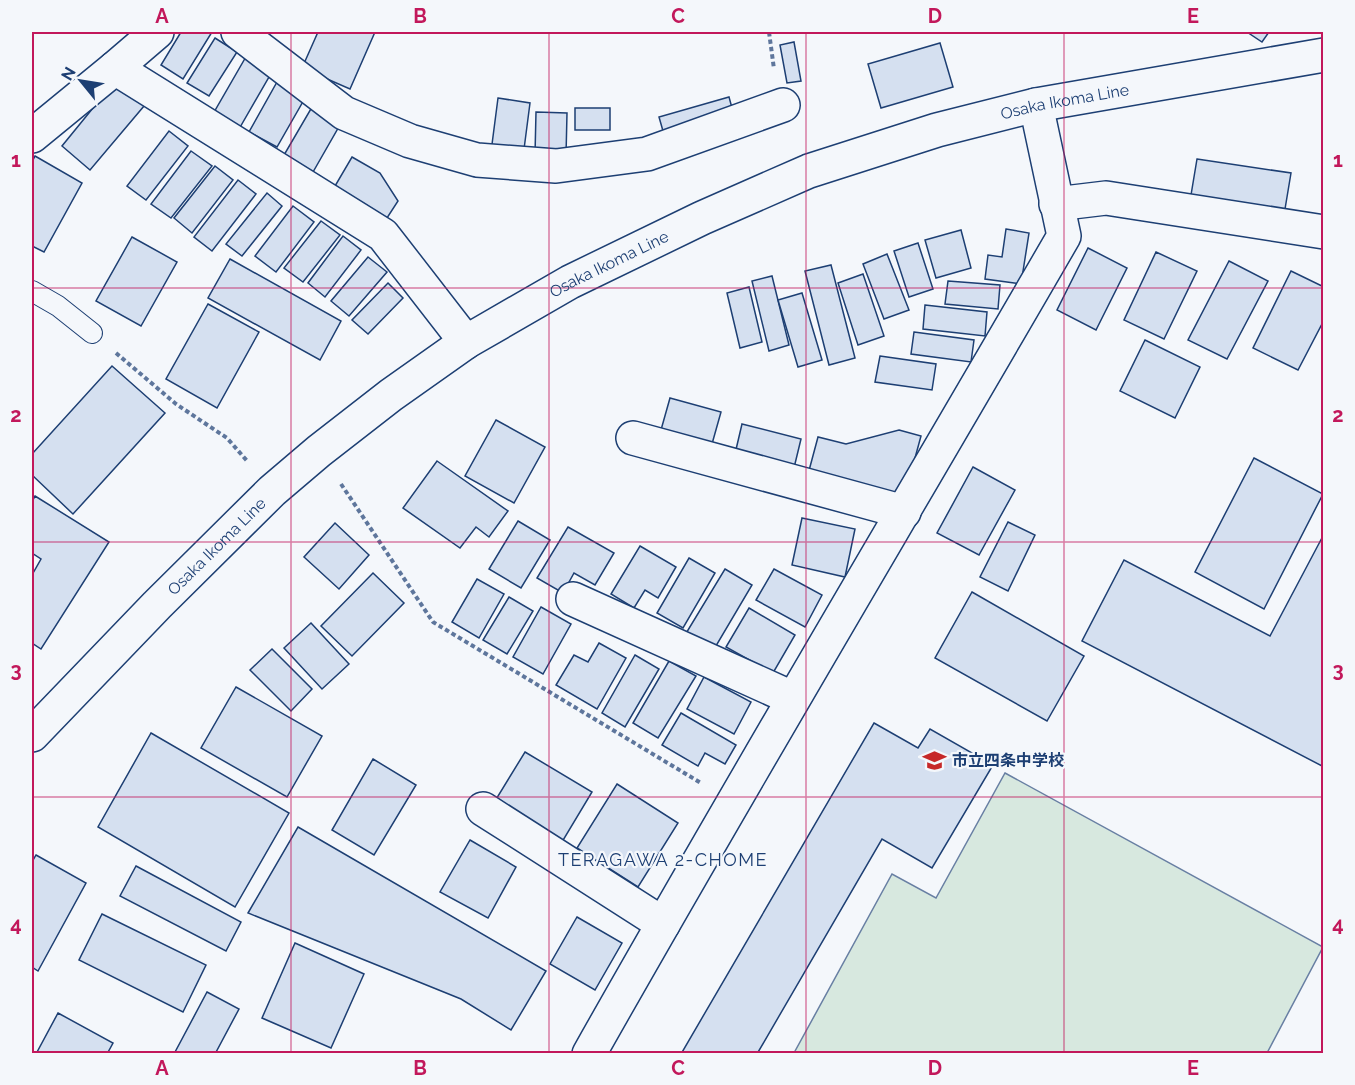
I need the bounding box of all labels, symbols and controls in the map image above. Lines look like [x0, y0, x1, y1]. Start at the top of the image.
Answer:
text: A [155, 4, 169, 28]
text: B [413, 4, 427, 28]
text: C [671, 4, 685, 28]
text: D [928, 4, 942, 28]
text: E [1187, 4, 1199, 28]
north arrow [51, 51, 111, 111]
text: N [57, 64, 80, 84]
street label: Osaka Ikoma Line [998, 80, 1130, 123]
text: 1 [11, 148, 21, 172]
text: 1 [1333, 148, 1343, 172]
street label: Osaka Ikoma Line [546, 226, 671, 301]
text: 2 [10, 403, 22, 427]
text: 2 [1332, 403, 1344, 427]
street label: Osaka Ikoma Line [163, 493, 269, 599]
text: 3 [10, 658, 22, 682]
text: 3 [1332, 658, 1344, 682]
school or university icon: 市立四条中学校 [921, 747, 947, 773]
place label: 市立四条中学校 [952, 751, 1064, 770]
district label: TERAGAWA 2-CHOME [558, 849, 768, 870]
text: 4 [10, 912, 22, 936]
text: 4 [1332, 912, 1344, 936]
text: A [155, 1056, 169, 1080]
text: B [413, 1056, 427, 1080]
text: C [671, 1056, 685, 1080]
text: D [928, 1056, 942, 1080]
text: E [1187, 1056, 1199, 1080]

